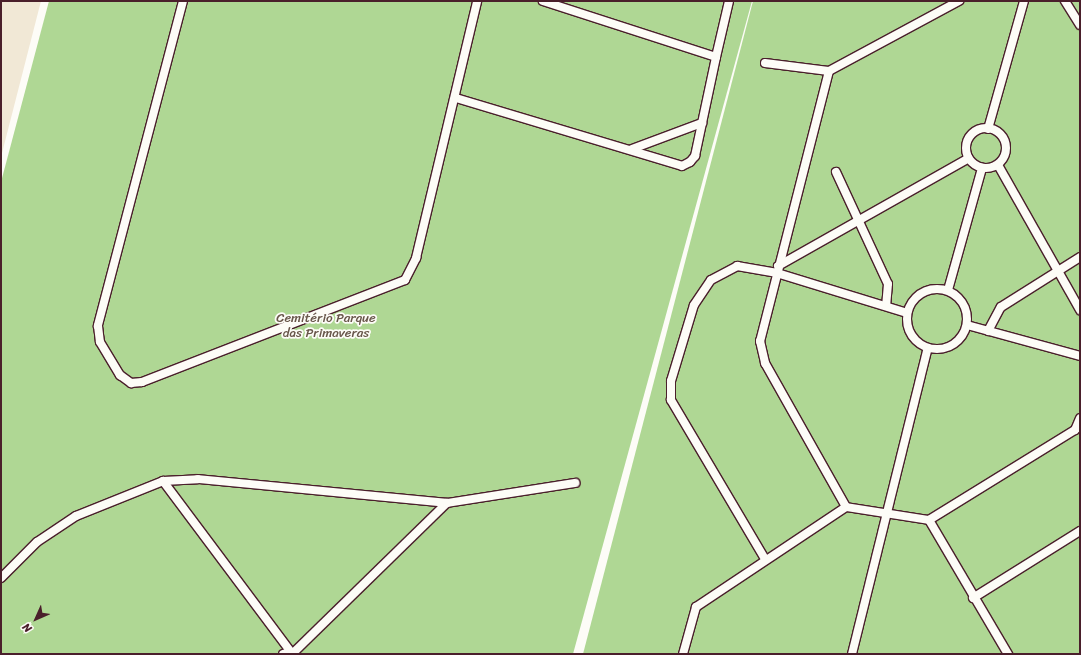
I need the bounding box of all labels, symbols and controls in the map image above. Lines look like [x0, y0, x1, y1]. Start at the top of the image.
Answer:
park label: Cemitério Parque das Primaveras [277, 311, 375, 342]
north arrow [16, 599, 56, 639]
text: N [18, 618, 37, 637]

